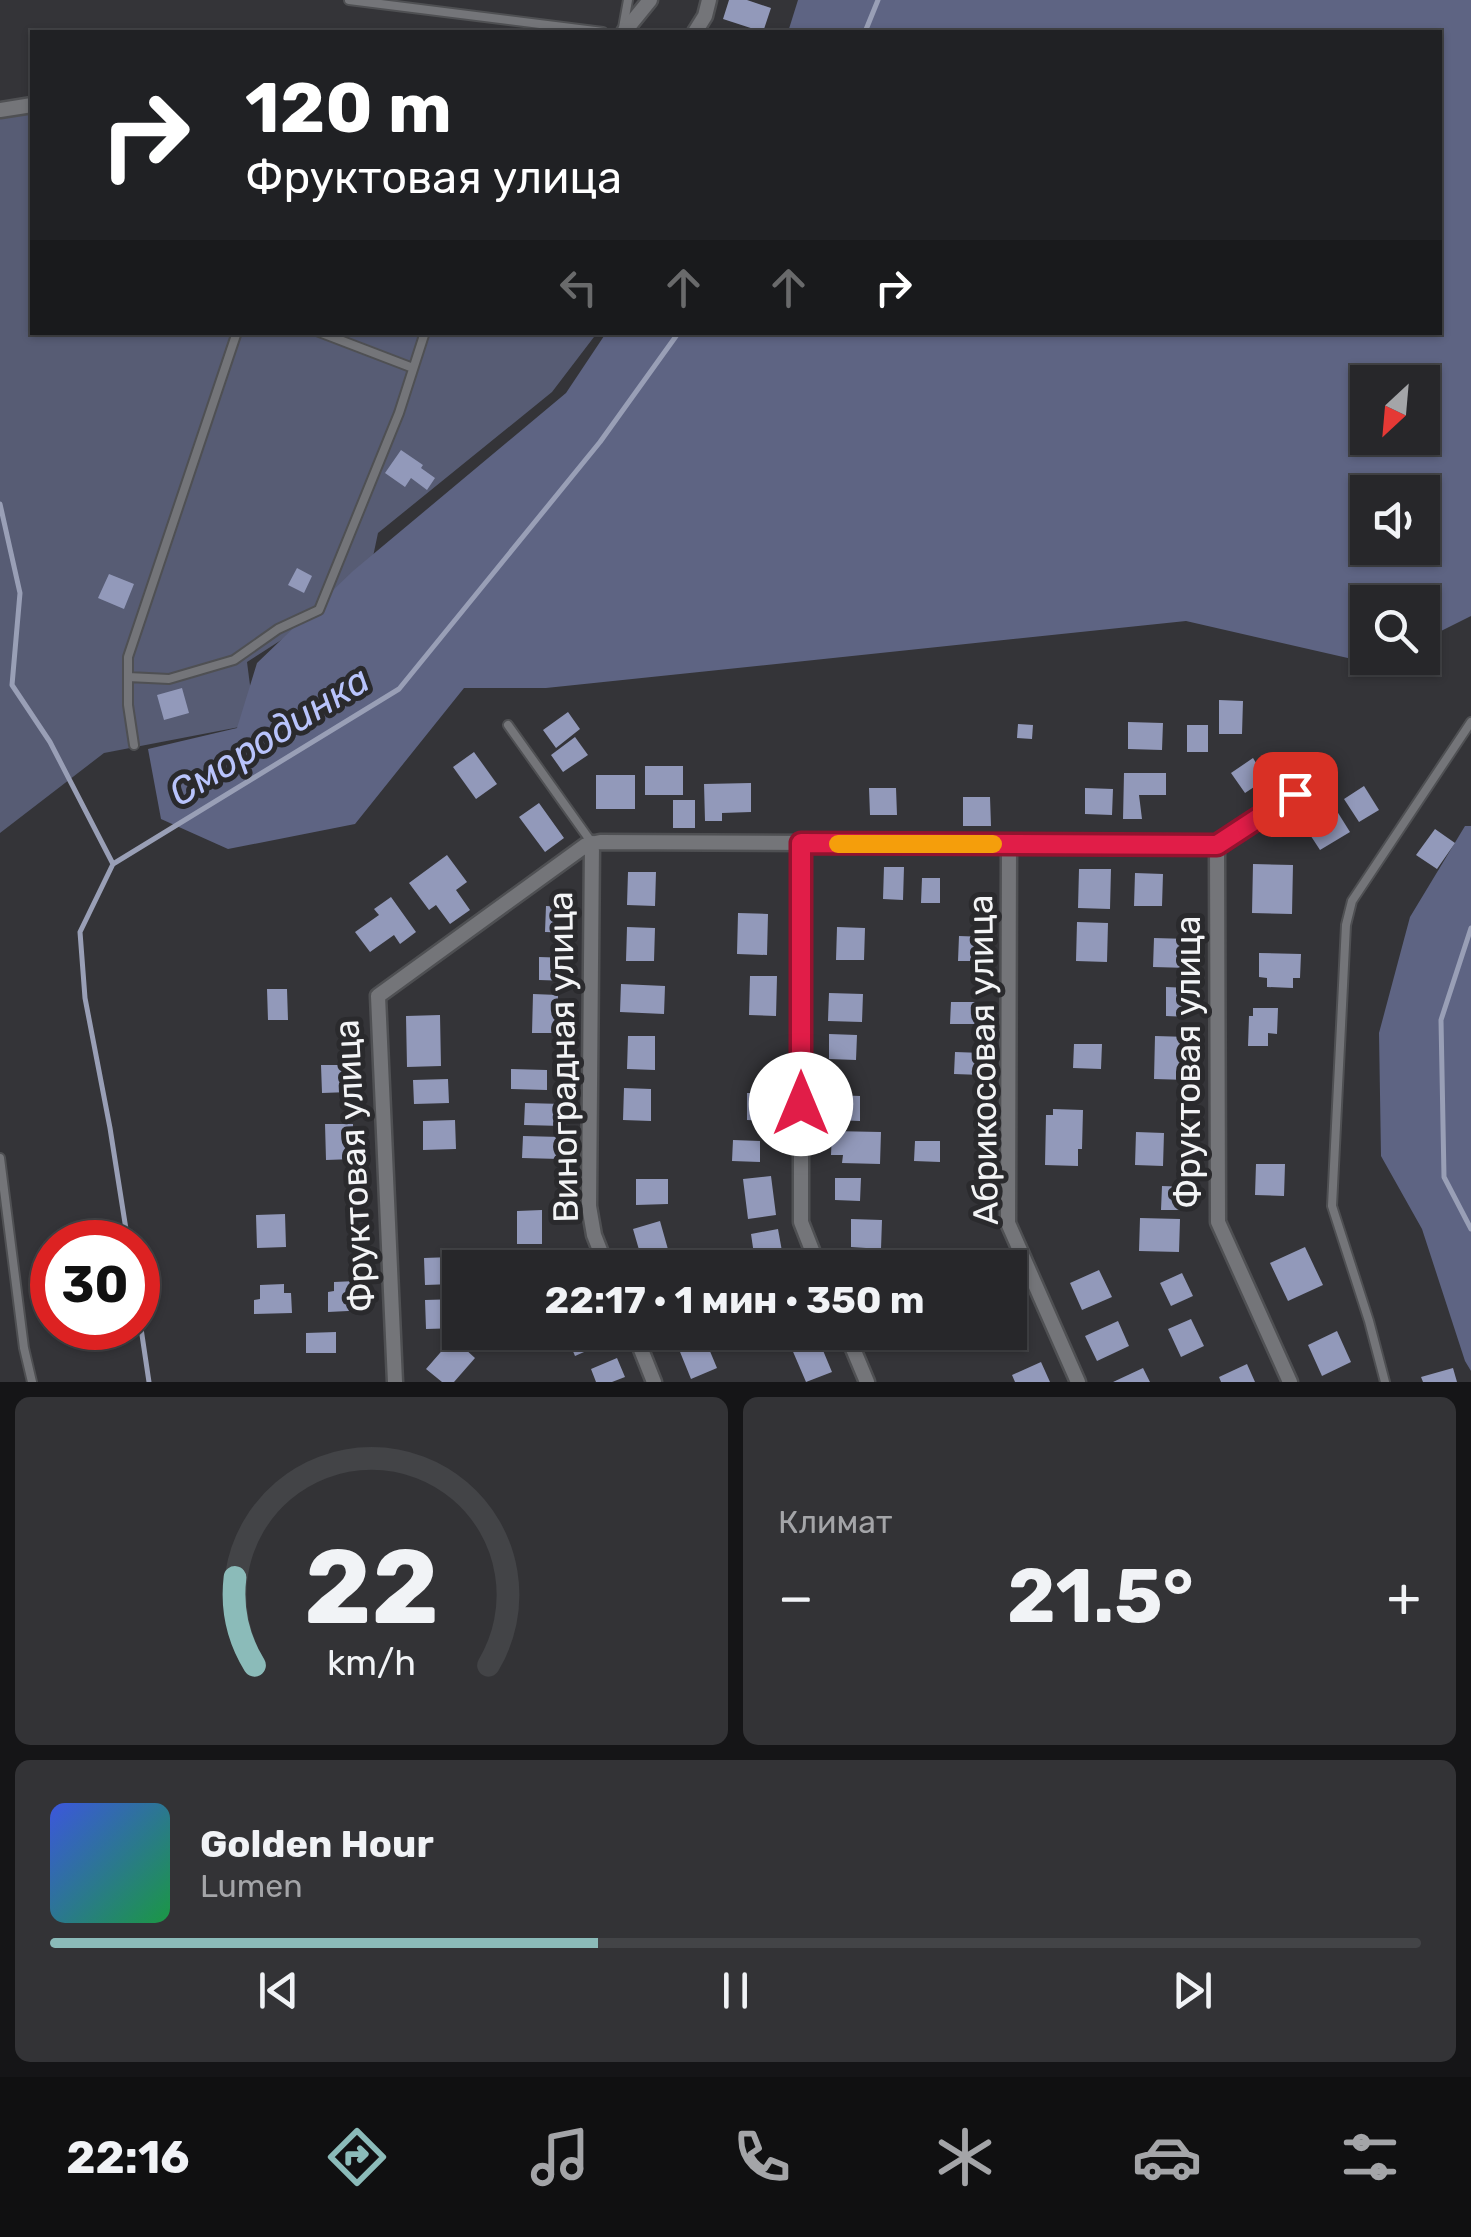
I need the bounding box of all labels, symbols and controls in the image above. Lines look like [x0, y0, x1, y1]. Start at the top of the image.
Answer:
text: 120 m [245, 67, 452, 150]
icon: right [80, 70, 210, 200]
text: Фруктовая улица [245, 151, 622, 204]
icon: left [551, 260, 606, 315]
icon: ahead [656, 260, 711, 315]
icon: ahead [761, 260, 816, 315]
icon: right [866, 260, 921, 315]
north arrow [1350, 365, 1440, 455]
map controls [1350, 365, 1440, 675]
button: sound [1350, 475, 1440, 565]
button: search [1350, 585, 1440, 675]
water label: Смородинка [160, 656, 378, 816]
pin [1253, 752, 1338, 837]
icon: arrive [1268, 767, 1323, 822]
street label: Виноградная улица [539, 891, 587, 1223]
street label: Абрикосовая улица [959, 894, 1007, 1226]
street label: Фруктовая улица [1167, 915, 1209, 1209]
street label: Фруктовая улица [325, 1018, 383, 1314]
position arrow [749, 1052, 853, 1156]
speed limit sign: 30 [30, 1220, 160, 1350]
text: 22:17 · 1 мин · 350 m [545, 1277, 924, 1323]
text: Климат [778, 1503, 892, 1541]
text: 22 [304, 1526, 439, 1649]
text: 21.5° [1007, 1552, 1194, 1641]
text: − [778, 1565, 814, 1630]
text: + [1387, 1565, 1421, 1630]
text: km/h [327, 1642, 416, 1684]
text: Golden Hour [200, 1821, 434, 1867]
text: Lumen [200, 1867, 303, 1905]
icon: previous [251, 1963, 306, 2018]
icon: pause [708, 1963, 763, 2018]
icon: next [1165, 1963, 1220, 2018]
icon: directions [322, 2122, 392, 2192]
icon: music [525, 2122, 595, 2192]
icon: phone [727, 2122, 797, 2192]
icon: climate [930, 2122, 1000, 2192]
icon: car [1132, 2122, 1202, 2192]
icon: filters [1335, 2122, 1405, 2192]
text: 22:16 [66, 2131, 190, 2184]

